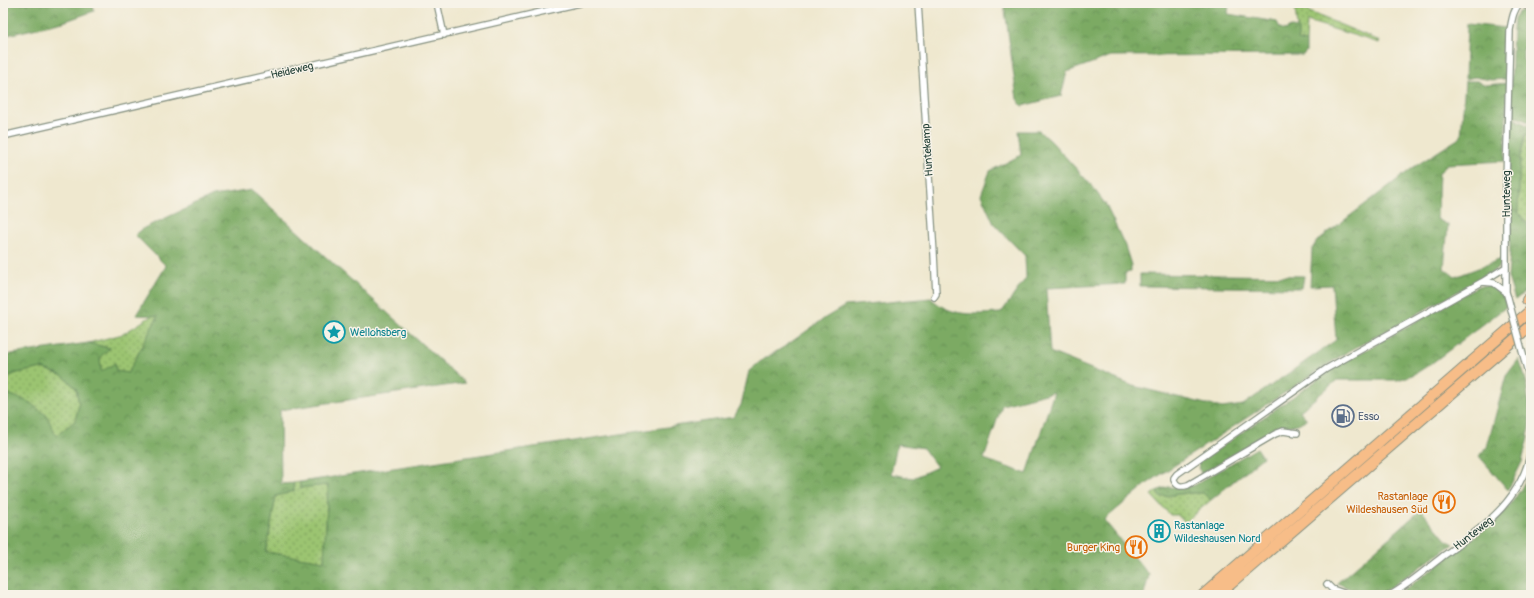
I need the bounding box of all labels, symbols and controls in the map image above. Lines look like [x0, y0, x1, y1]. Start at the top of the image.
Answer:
street label: Heideweg [270, 59, 315, 82]
street label: Huntekamp [919, 123, 936, 177]
street label: Hunteweg [1500, 170, 1513, 217]
place icon: Wellohsberg [321, 319, 347, 345]
place label: Wellohsberg [350, 326, 407, 339]
fuel station icon: Esso [1330, 403, 1356, 429]
place label: Esso [1358, 410, 1380, 423]
restaurant icon: Rastanlage Wildeshausen Süd [1431, 489, 1457, 515]
place label: Rastanlage Wildeshausen Süd [1346, 490, 1429, 516]
street label: Hunteweg [1451, 514, 1496, 553]
building icon: Rastanlage Wildeshausen Nord [1146, 518, 1172, 544]
place label: Rastanlage Wildeshausen Nord [1174, 519, 1261, 545]
restaurant icon: Burger King [1123, 534, 1149, 560]
place label: Burger King [1067, 541, 1120, 554]

